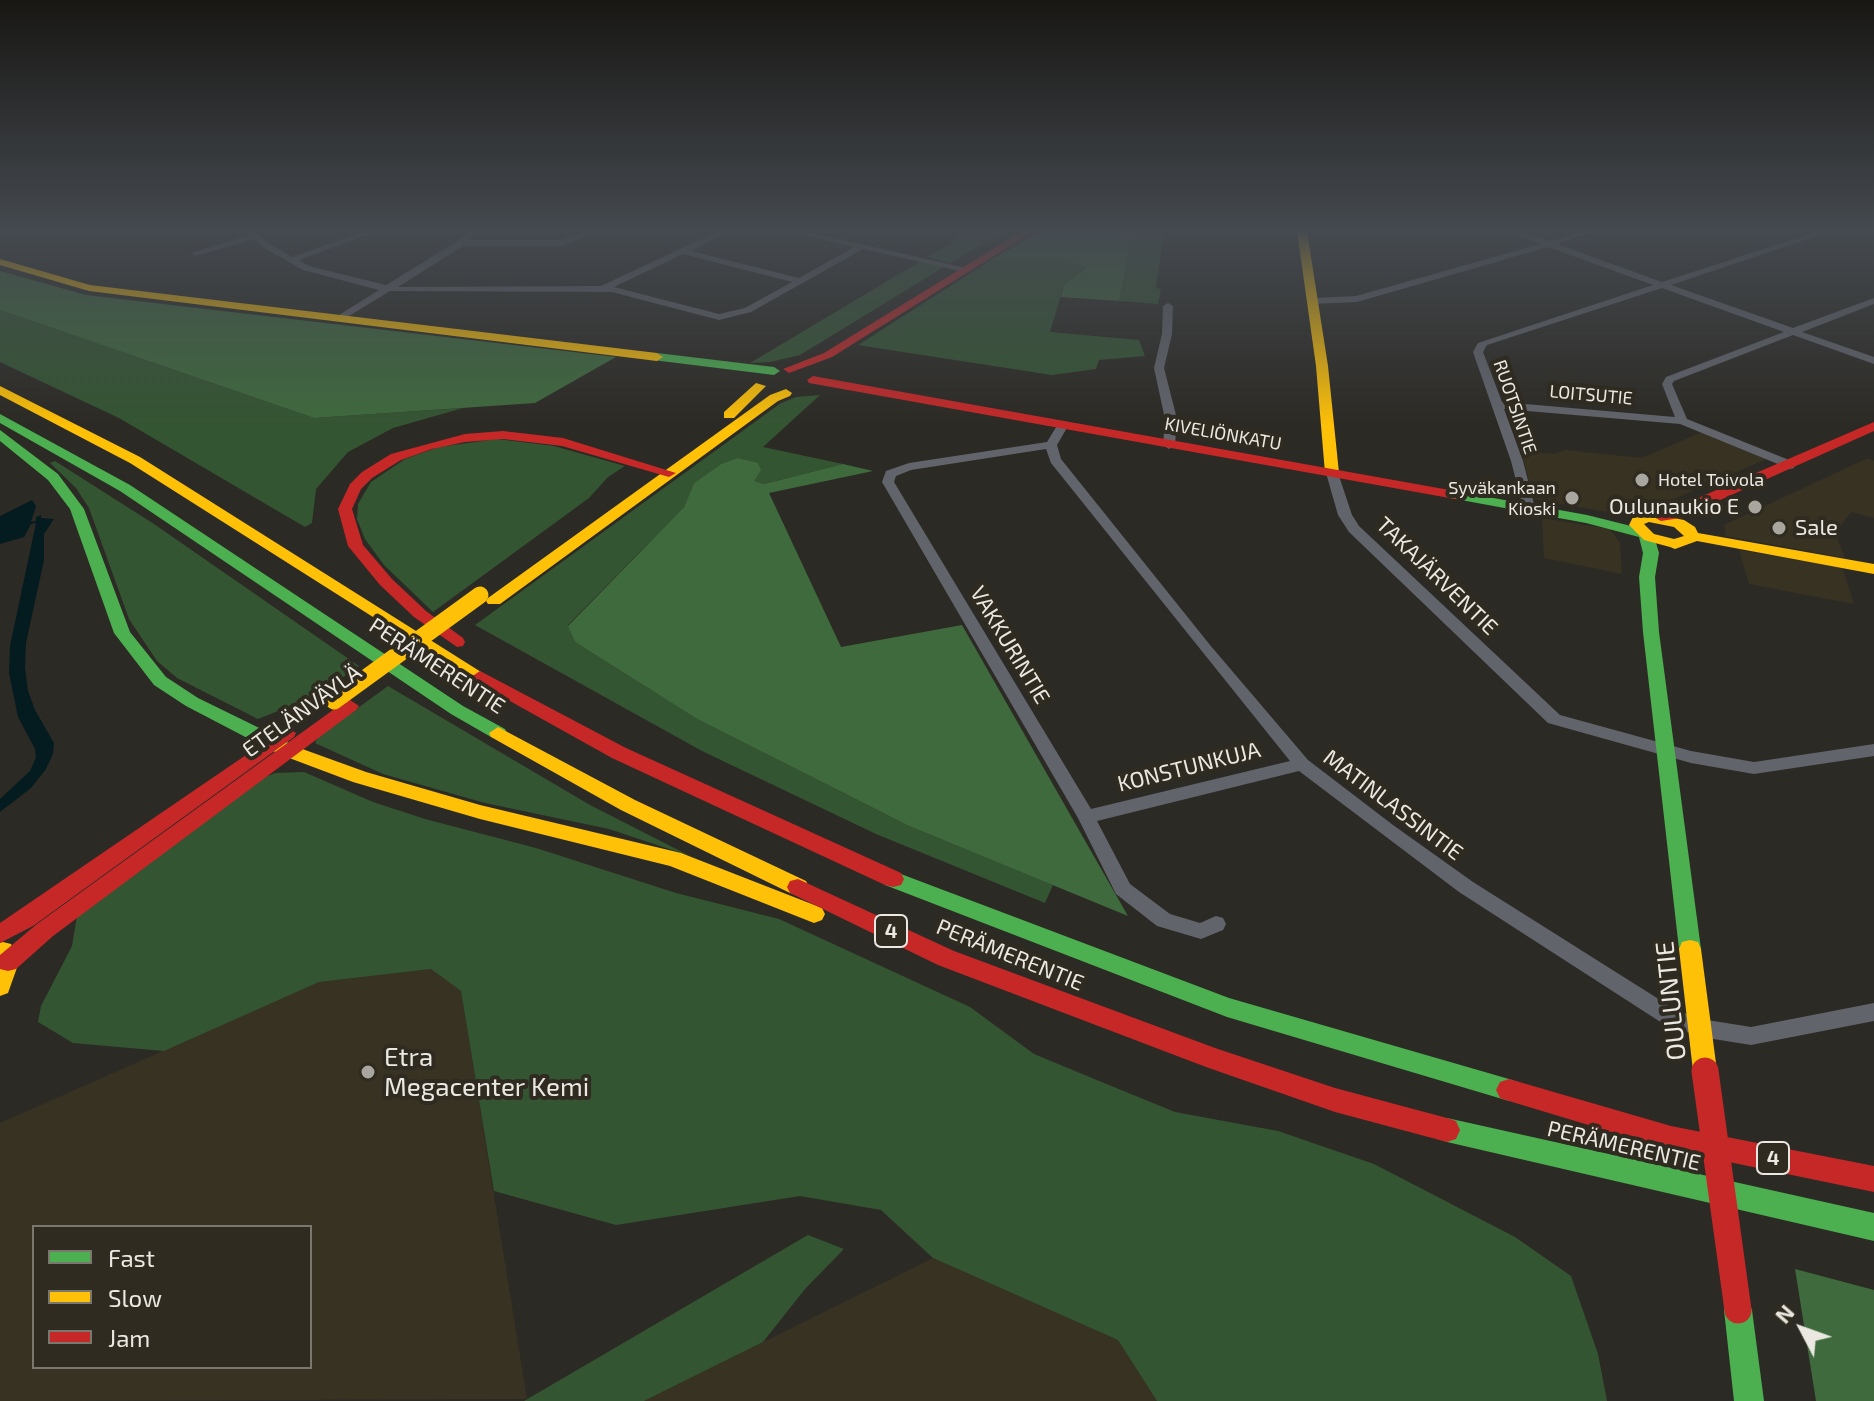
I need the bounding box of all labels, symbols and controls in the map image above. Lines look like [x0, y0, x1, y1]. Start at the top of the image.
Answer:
street label: RUOTSINTIE [1489, 357, 1541, 457]
street label: LOITSUTIE [1548, 381, 1634, 409]
street label: KIVELIÖNKATU [1163, 413, 1283, 455]
place label: Hotel Toivola [1658, 469, 1764, 491]
marker: Hotel Toivola [1633, 471, 1651, 489]
place label: Syväkankaan Kioski [1448, 477, 1556, 520]
marker: Syväkankaan Kioski [1563, 489, 1581, 507]
place label: Oulunaukio E [1609, 494, 1739, 520]
marker: Oulunaukio E [1746, 498, 1764, 516]
street label: TAKAJÄRVENTIE [1371, 511, 1503, 641]
place label: Sale [1795, 515, 1838, 541]
marker: Sale [1770, 519, 1788, 537]
street label: VAKKURINTIE [965, 581, 1055, 709]
street label: PERÄMERENTIE [364, 612, 510, 720]
street label: ETELÄNVÄYLÄ [237, 659, 367, 763]
street label: KONSTUNKUJA [1115, 736, 1263, 798]
street label: MATINLASSINTIE [1318, 744, 1468, 866]
street label: PERÄMERENTIE [933, 913, 1087, 997]
road number: 4 [875, 915, 907, 947]
street label: OULUNTIE [1649, 940, 1693, 1062]
place label: Etra Megacenter Kemi [384, 1041, 589, 1102]
marker: Etra Megacenter Kemi [359, 1063, 377, 1081]
street label: PERÄMERENTIE [1545, 1116, 1703, 1176]
road number: 4 [1757, 1142, 1789, 1174]
legend [32, 1225, 312, 1369]
text: Fast [108, 1243, 155, 1272]
text: Slow [108, 1283, 162, 1312]
north arrow [1762, 1289, 1842, 1369]
text: N [1769, 1299, 1799, 1328]
text: Jam [108, 1323, 150, 1352]

